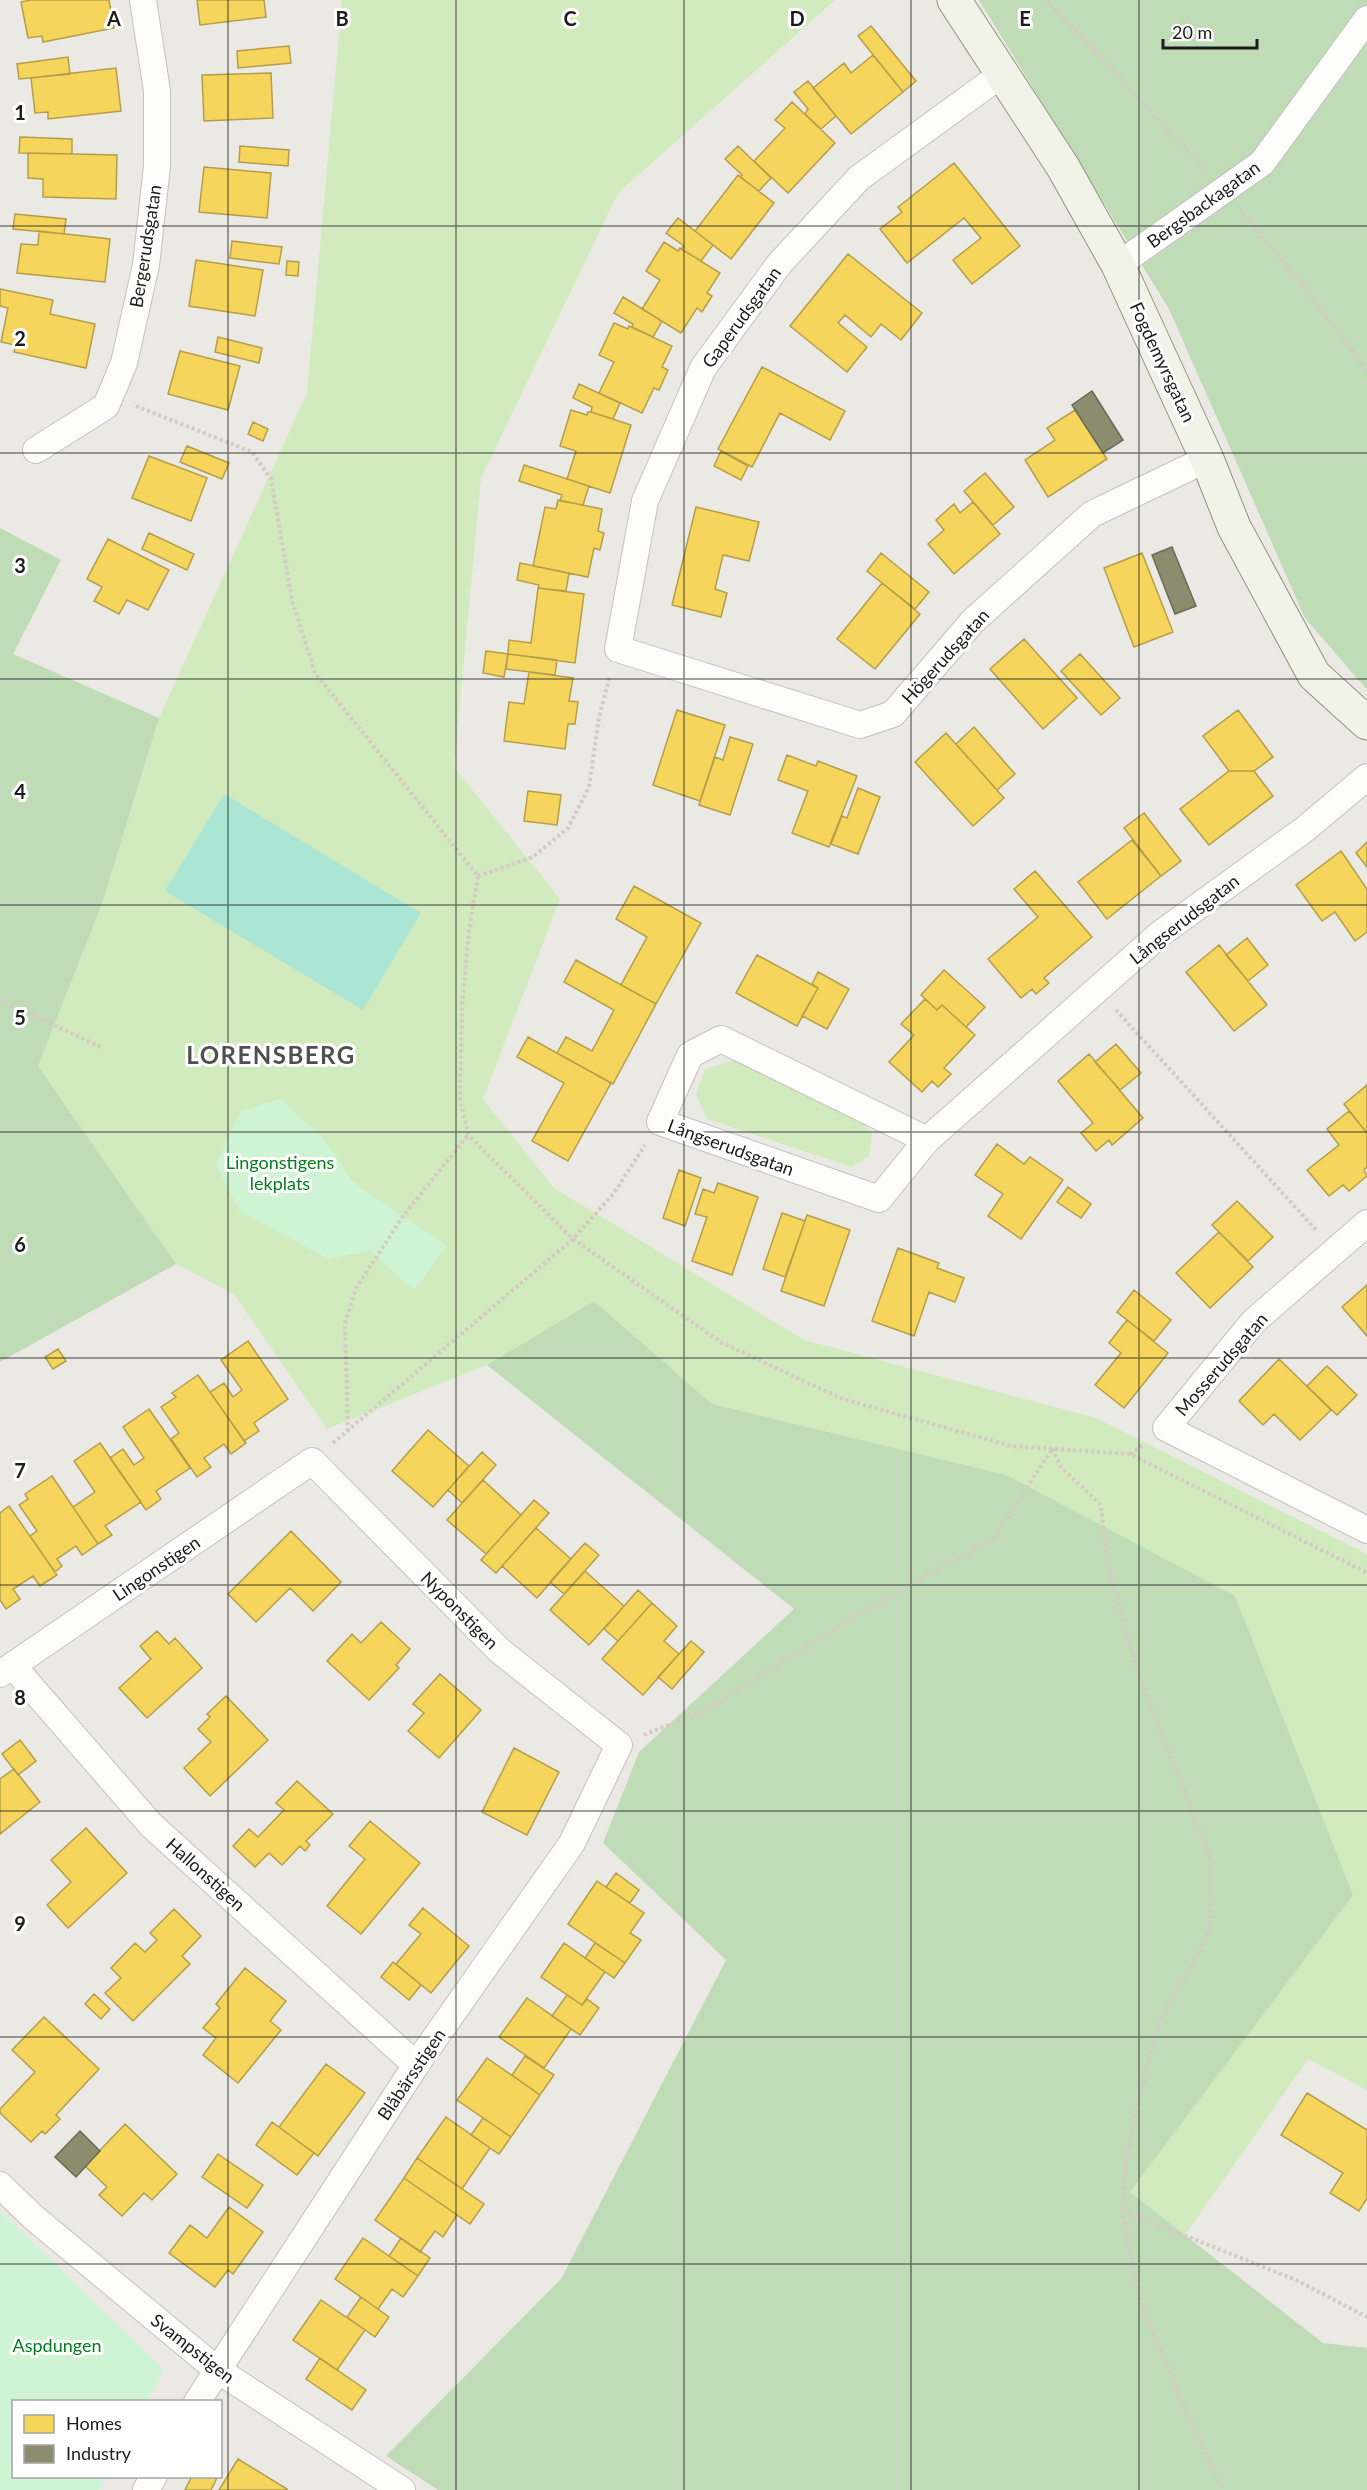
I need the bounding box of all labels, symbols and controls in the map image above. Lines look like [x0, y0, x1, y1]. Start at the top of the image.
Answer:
text: A [106, 6, 121, 30]
text: B [335, 6, 349, 30]
text: C [563, 6, 577, 30]
text: D [789, 6, 805, 30]
text: E [1019, 6, 1031, 30]
scale bar [1163, 12, 1258, 50]
text: 20 m [1172, 21, 1212, 43]
text: 1 [14, 100, 26, 124]
street label: Bergsbackagatan [1142, 156, 1264, 252]
street label: Bergerudsgatan [124, 183, 166, 309]
street label: Gaperudsgatan [697, 262, 785, 372]
street label: Fogdemyrsgatan [1126, 298, 1200, 426]
text: 2 [14, 326, 26, 350]
text: 3 [14, 553, 26, 577]
street label: Högerudsgatan [897, 604, 993, 708]
text: 4 [14, 779, 26, 803]
street label: Långserudsgatan [1125, 869, 1243, 969]
text: 5 [14, 1005, 26, 1029]
district label: LORENSBERG [186, 1040, 356, 1069]
street label: Långserudsgatan [665, 1114, 797, 1180]
park label: Lingonstigens lekplats [226, 1151, 334, 1194]
text: 6 [14, 1232, 26, 1256]
street label: Mosserudsgatan [1170, 1308, 1272, 1420]
text: 7 [14, 1458, 26, 1482]
street label: Lingonstigen [108, 1531, 204, 1605]
street label: Nyponstigen [417, 1567, 503, 1653]
text: 8 [14, 1685, 26, 1709]
street label: Hallonstigen [162, 1833, 250, 1915]
text: 9 [14, 1911, 26, 1935]
street label: Blåbärsstigen [372, 2024, 450, 2124]
street label: Svampstigen [147, 2309, 239, 2387]
park label: Aspdungen [13, 2334, 102, 2356]
legend [12, 2400, 222, 2478]
text: Homes [66, 2412, 122, 2434]
text: Industry [66, 2442, 132, 2464]

